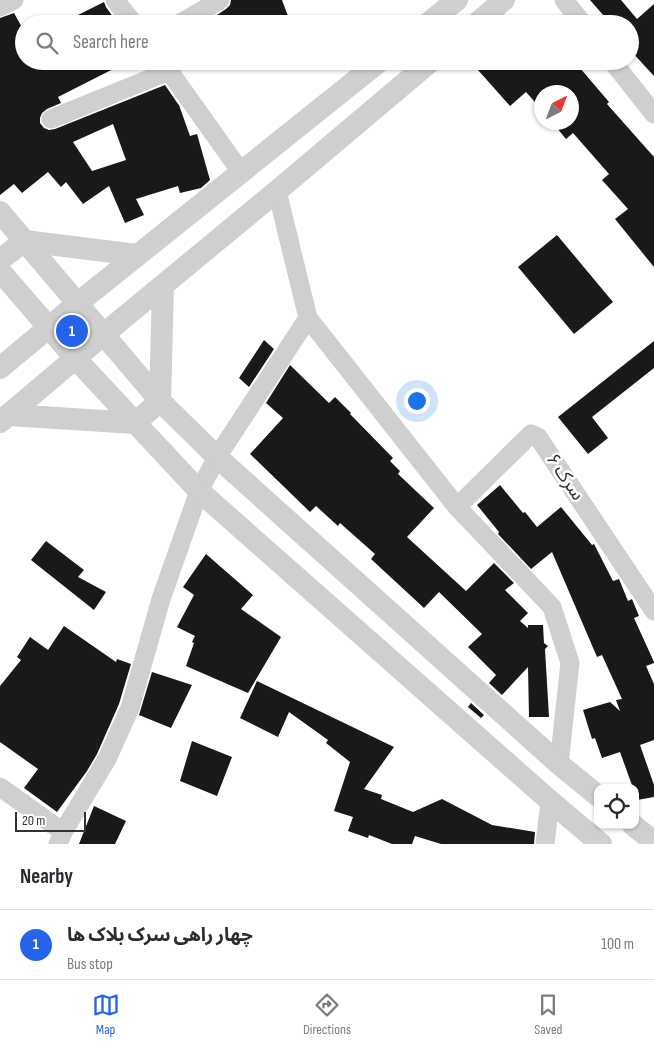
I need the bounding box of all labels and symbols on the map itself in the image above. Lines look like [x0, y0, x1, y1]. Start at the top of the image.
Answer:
north arrow [534, 85, 579, 130]
pin: 1 [56, 312, 88, 350]
your location [404, 388, 430, 414]
street label: سرک ۶ [541, 449, 589, 505]
scale bar [15, 809, 86, 832]

